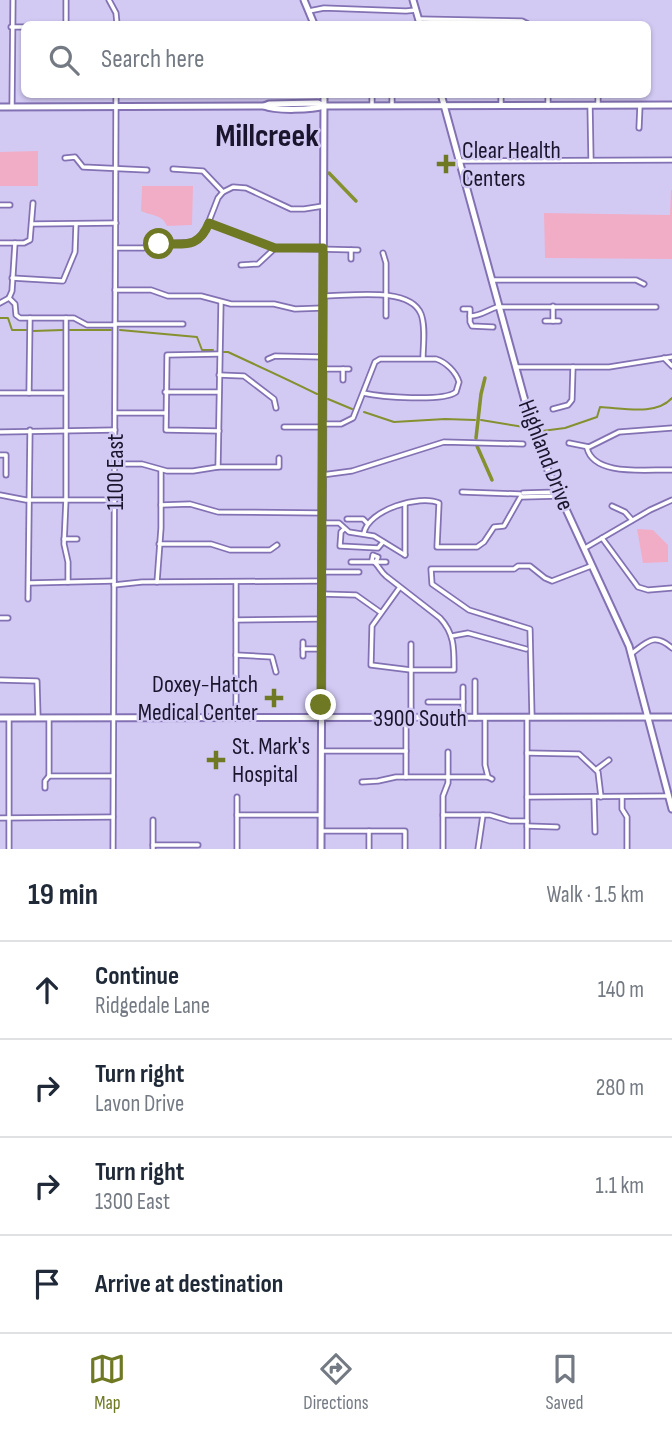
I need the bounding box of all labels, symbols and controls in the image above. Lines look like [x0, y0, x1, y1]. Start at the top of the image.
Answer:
search box [21, 21, 651, 98]
icon: search [45, 41, 83, 79]
text: Search here [101, 44, 204, 75]
district label: Millcreek [215, 117, 319, 156]
place label: Clear Health Centers [462, 136, 561, 193]
marker: Clear Health Centers [436, 154, 456, 174]
route start [143, 228, 174, 259]
street label: Highland Drive [512, 396, 580, 514]
street label: 1100 East [101, 434, 130, 510]
place label: Doxey-Hatch Medical Center [138, 670, 258, 727]
marker: Doxey-Hatch Medical Center [264, 688, 284, 708]
route end [305, 689, 336, 720]
street label: 3900 South [373, 704, 467, 733]
place label: St. Mark's Hospital [232, 732, 310, 789]
marker: St. Mark's Hospital [206, 750, 226, 770]
text: 19 min [28, 877, 98, 913]
text: Walk · 1.5 km [546, 881, 644, 909]
text: Continue [95, 961, 179, 992]
icon: ahead [28, 971, 66, 1009]
text: 140 m [598, 976, 644, 1004]
text: Ridgedale Lane [95, 992, 210, 1020]
text: Turn right [95, 1059, 184, 1090]
icon: right [28, 1069, 66, 1107]
text: 280 m [596, 1074, 644, 1102]
text: Lavon Drive [95, 1090, 184, 1118]
text: Turn right [95, 1157, 184, 1188]
icon: right [28, 1167, 66, 1205]
text: 1.1 km [595, 1172, 644, 1200]
text: 1300 East [95, 1188, 170, 1216]
icon: arrive [28, 1265, 66, 1303]
text: Arrive at destination [95, 1269, 283, 1300]
tab: Map [88, 1350, 126, 1415]
tab: Directions [303, 1350, 369, 1415]
tab: Saved [545, 1350, 584, 1415]

